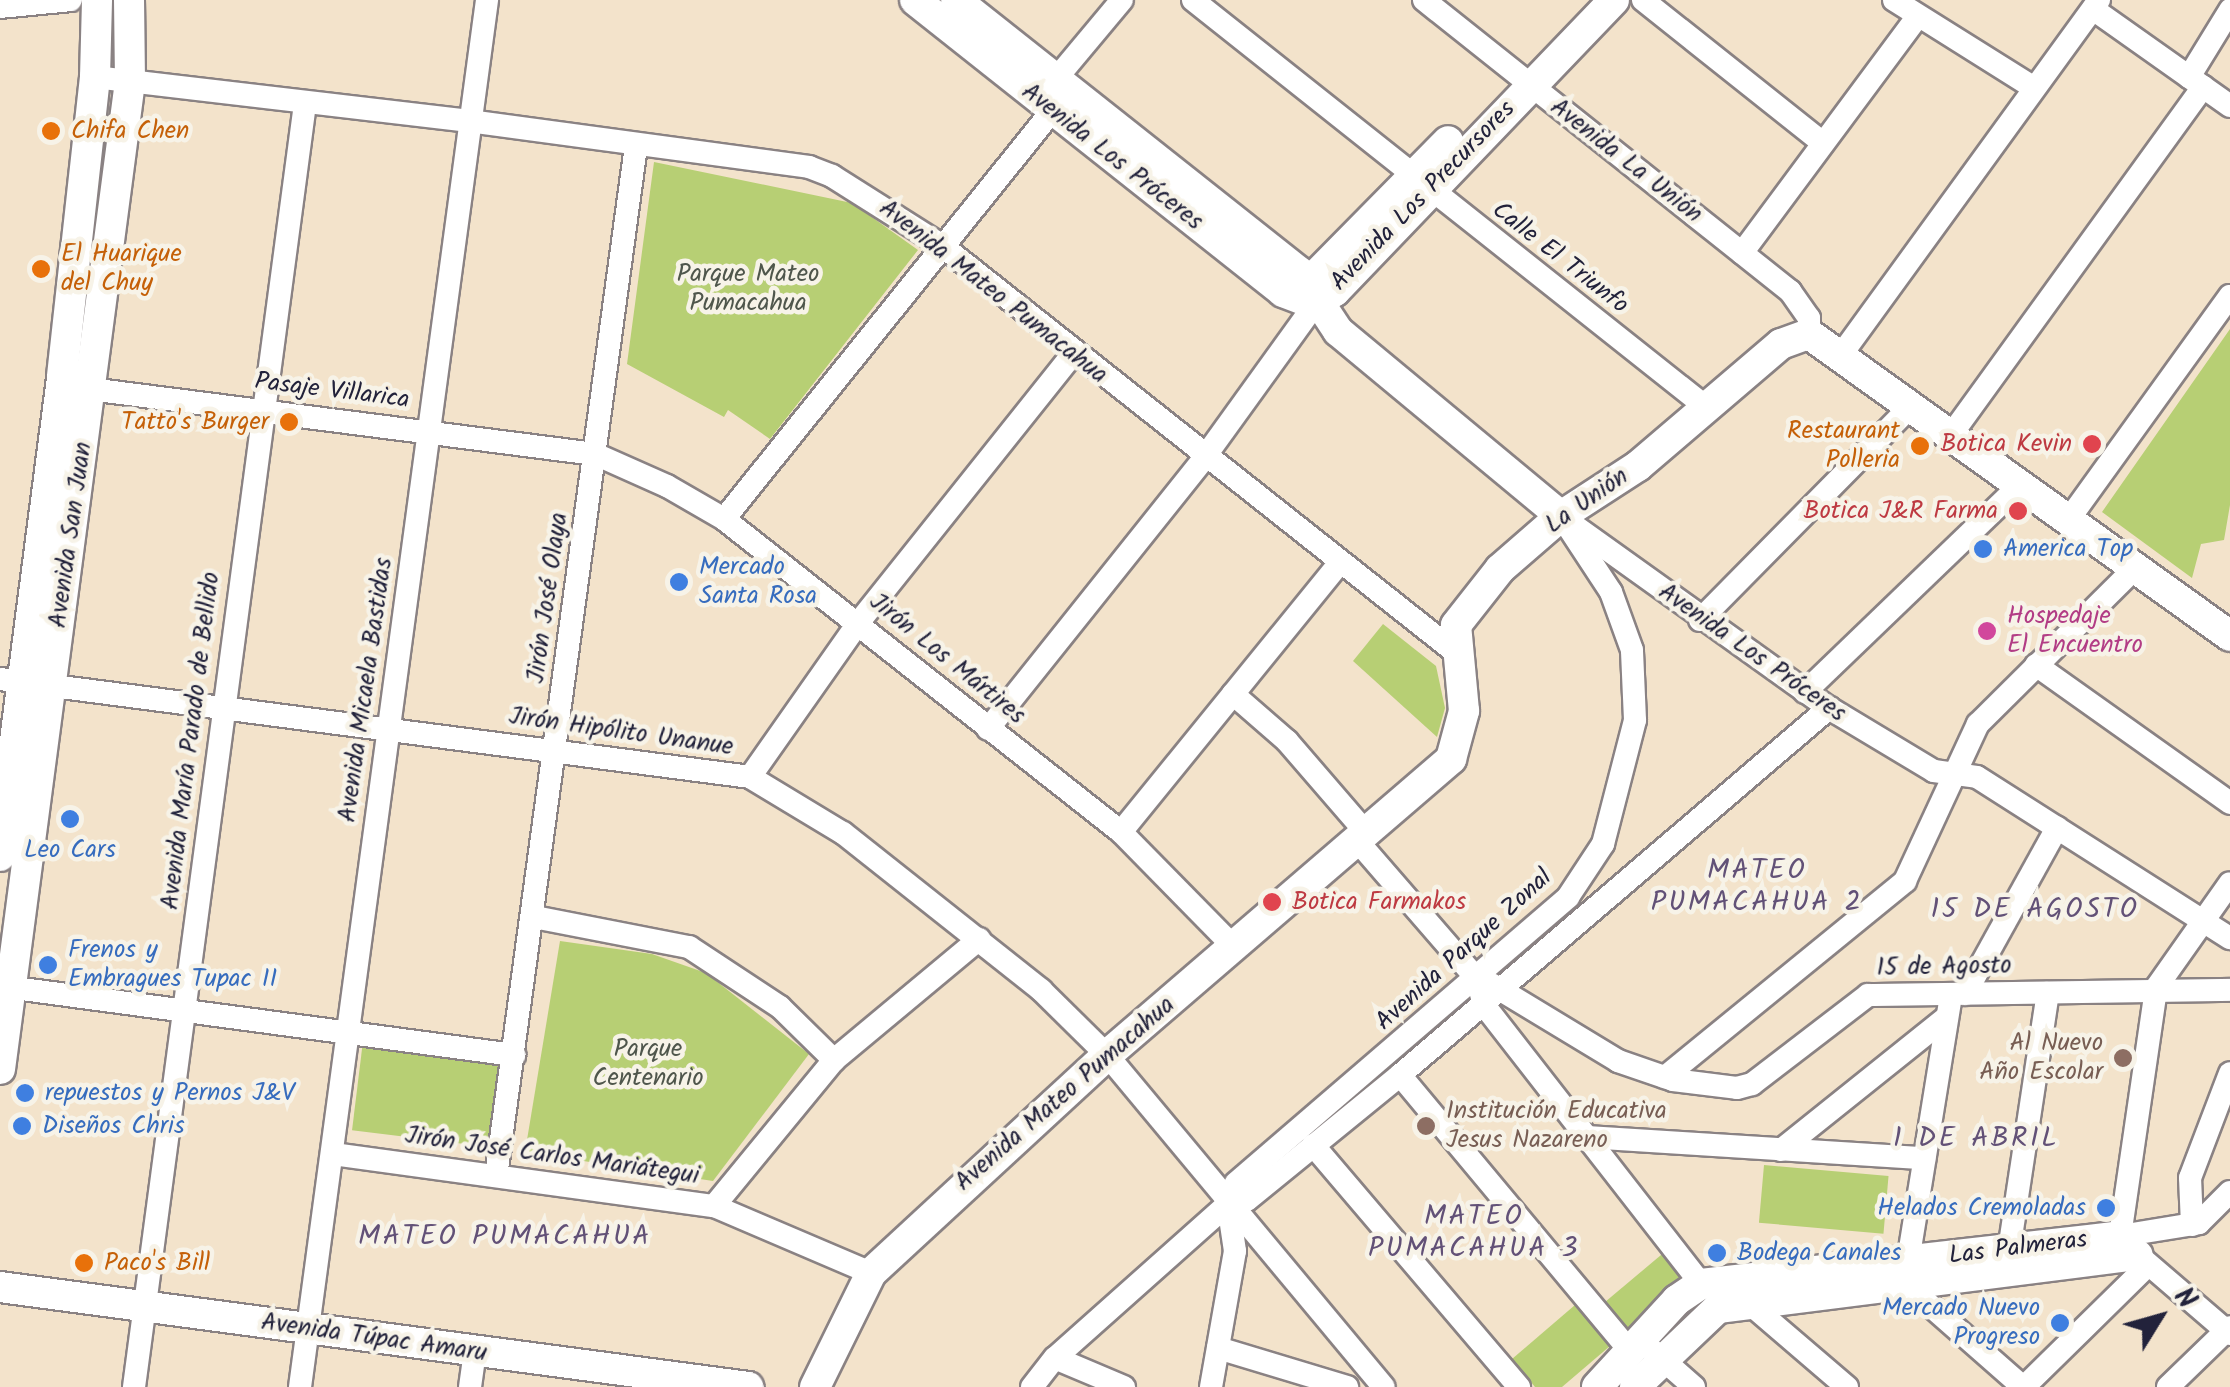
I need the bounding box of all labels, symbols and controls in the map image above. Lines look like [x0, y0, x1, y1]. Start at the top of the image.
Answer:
street label: Avenida Los Próceres [1015, 77, 1209, 237]
street label: Avenida La Unión [1544, 92, 1708, 230]
street label: Avenida Los Precursores [1324, 95, 1522, 297]
place label: Chifa Chen [71, 116, 189, 146]
marker: Chifa Chen [40, 120, 62, 142]
street label: Avenida Mateo Pumacahua [873, 194, 1113, 390]
street label: Calle El Triunfo [1486, 195, 1634, 321]
place label: El Huarique del Chuy [61, 240, 182, 299]
marker: El Huarique del Chuy [30, 258, 52, 280]
park label: Parque Mateo Pumacahua [677, 260, 819, 319]
street label: Pasaje Villarica [253, 367, 411, 415]
place label: Tatto's Burger [121, 407, 269, 437]
marker: Tatto's Burger [278, 411, 300, 433]
place label: Restaurant Polleria [1787, 417, 1900, 476]
place label: Botica Kevin [1940, 429, 2072, 459]
marker: Botica Kevin [2081, 433, 2103, 455]
marker: Restaurant Polleria [1909, 435, 1931, 457]
street label: Avenida San Juan [43, 440, 99, 630]
street label: La Unión [1540, 462, 1634, 540]
place label: Botica J&R Farma [1804, 496, 1998, 526]
marker: Botica J&R Farma [2007, 500, 2029, 522]
street label: Jirón José Olaya [521, 511, 575, 685]
place label: America Top [2003, 534, 2133, 564]
marker: America Top [1972, 538, 1994, 560]
place label: Mercado Santa Rosa [699, 553, 817, 612]
street label: Avenida Micaela Bastidas [333, 556, 399, 824]
street label: Avenida María Parado de Bellido [155, 570, 227, 912]
marker: Mercado Santa Rosa [668, 571, 690, 593]
street label: Avenida Los Próceres [1653, 577, 1851, 729]
street label: Jirón Los Mártires [863, 587, 1031, 731]
place label: Hospedaje El Encuentro [2007, 602, 2143, 661]
marker: Hospedaje El Encuentro [1976, 620, 1998, 642]
street label: Jirón Hipólito Unanue [507, 701, 735, 763]
marker: Leo Cars [59, 808, 81, 830]
place label: Leo Cars [24, 835, 116, 865]
district label: MATEO PUMACAHUA 2 [1651, 854, 1863, 920]
street label: Avenida Parque Zonal [1370, 863, 1558, 1037]
place label: Botica Farmakos [1292, 887, 1466, 917]
marker: Botica Farmakos [1261, 891, 1283, 913]
district label: 15 DE AGOSTO [1930, 893, 2140, 927]
place label: Frenos y Embragues Tupac II [68, 936, 277, 995]
street label: 15 de Agosto [1876, 951, 2012, 983]
marker: Frenos y Embragues Tupac II [37, 954, 59, 976]
street label: Avenida Mateo Pumacahua [949, 990, 1181, 1198]
place label: Al Nuevo Año Escolar [1979, 1029, 2103, 1088]
park label: Parque Centenario [592, 1035, 704, 1094]
marker: Al Nuevo Año Escolar [2112, 1047, 2134, 1069]
place label: repuestos y Pernos J&V [45, 1078, 295, 1108]
marker: repuestos y Pernos J&V [14, 1082, 36, 1104]
place label: Institución Educativa Jesus Nazareno [1446, 1097, 1667, 1156]
place label: Diseños Chris [42, 1111, 185, 1141]
marker: Diseños Chris [11, 1115, 33, 1137]
marker: Institución Educativa Jesus Nazareno [1415, 1115, 1437, 1137]
street label: Jirón José Carlos Mariátegui [403, 1121, 701, 1191]
district label: 1 DE ABRIL [1893, 1122, 2059, 1156]
place label: Helados Cremoladas [1877, 1193, 2086, 1223]
marker: Helados Cremoladas [2095, 1197, 2117, 1219]
district label: MATEO PUMACAHUA 3 [1368, 1200, 1580, 1266]
district label: MATEO PUMACAHUA [358, 1220, 652, 1254]
street label: Las Palmeras [1947, 1225, 2089, 1271]
place label: Bodega Canales [1737, 1238, 1901, 1268]
marker: Bodega Canales [1706, 1242, 1728, 1264]
place label: Paco's Bill [104, 1248, 210, 1278]
marker: Paco's Bill [73, 1252, 95, 1274]
north arrow [2110, 1267, 2210, 1367]
text: N [2161, 1278, 2208, 1319]
place label: Mercado Nuevo Progreso [1882, 1294, 2040, 1353]
street label: Avenida Túpac Amaru [259, 1307, 489, 1369]
marker: Mercado Nuevo Progreso [2049, 1312, 2071, 1334]

